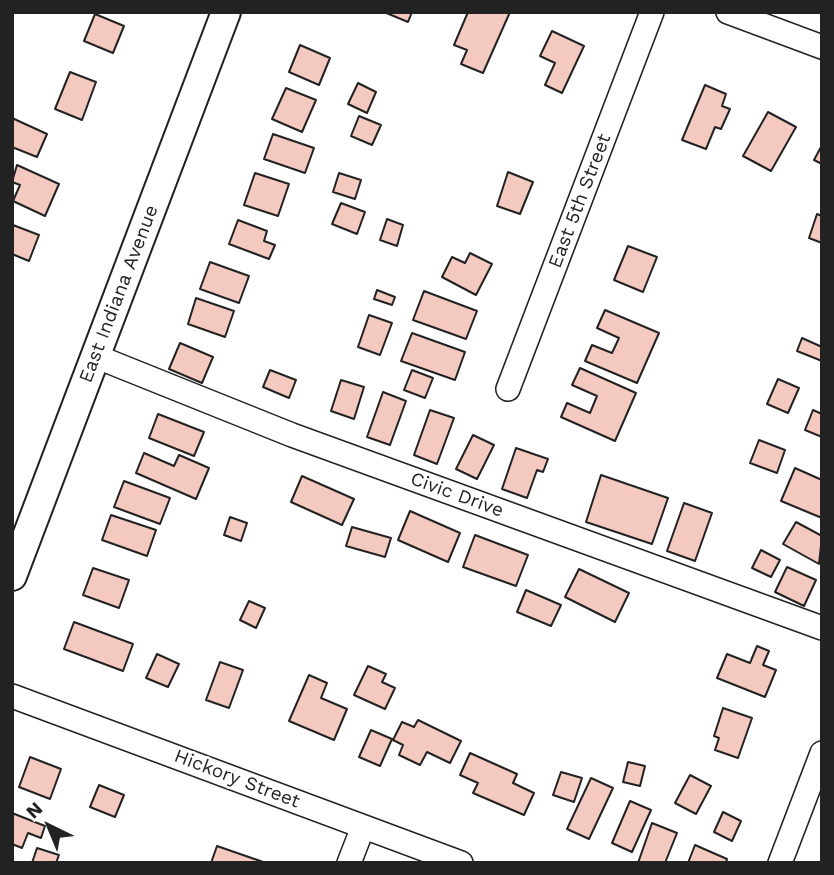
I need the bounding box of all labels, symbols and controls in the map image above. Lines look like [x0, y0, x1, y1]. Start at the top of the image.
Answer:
street label: East 5th Street [544, 131, 616, 271]
street label: East Indiana Avenue [75, 202, 163, 386]
street label: Civic Drive [407, 468, 507, 522]
street label: Hickory Street [171, 745, 303, 813]
north arrow [14, 791, 84, 861]
text: N [21, 797, 47, 823]

